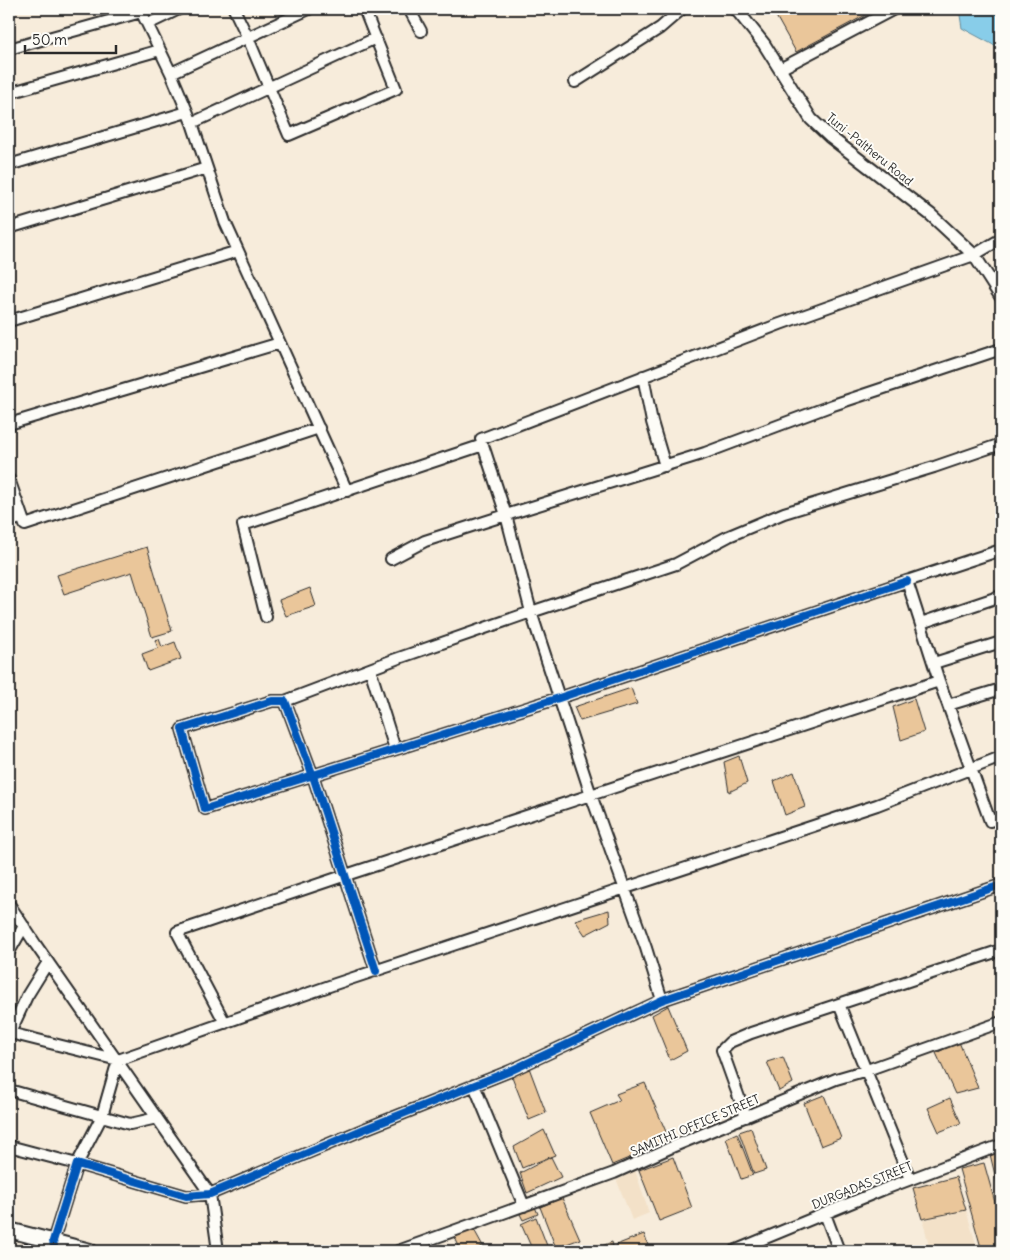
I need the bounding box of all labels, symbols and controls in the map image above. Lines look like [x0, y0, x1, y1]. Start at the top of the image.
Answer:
scale bar [25, 22, 116, 54]
text: 50 m [32, 30, 67, 49]
street label: Tuni -Paltheru Road [824, 110, 916, 188]
street label: SAMITHI OFFICE STREET [628, 1091, 762, 1159]
street label: DURGADAS STREET [809, 1158, 915, 1212]

